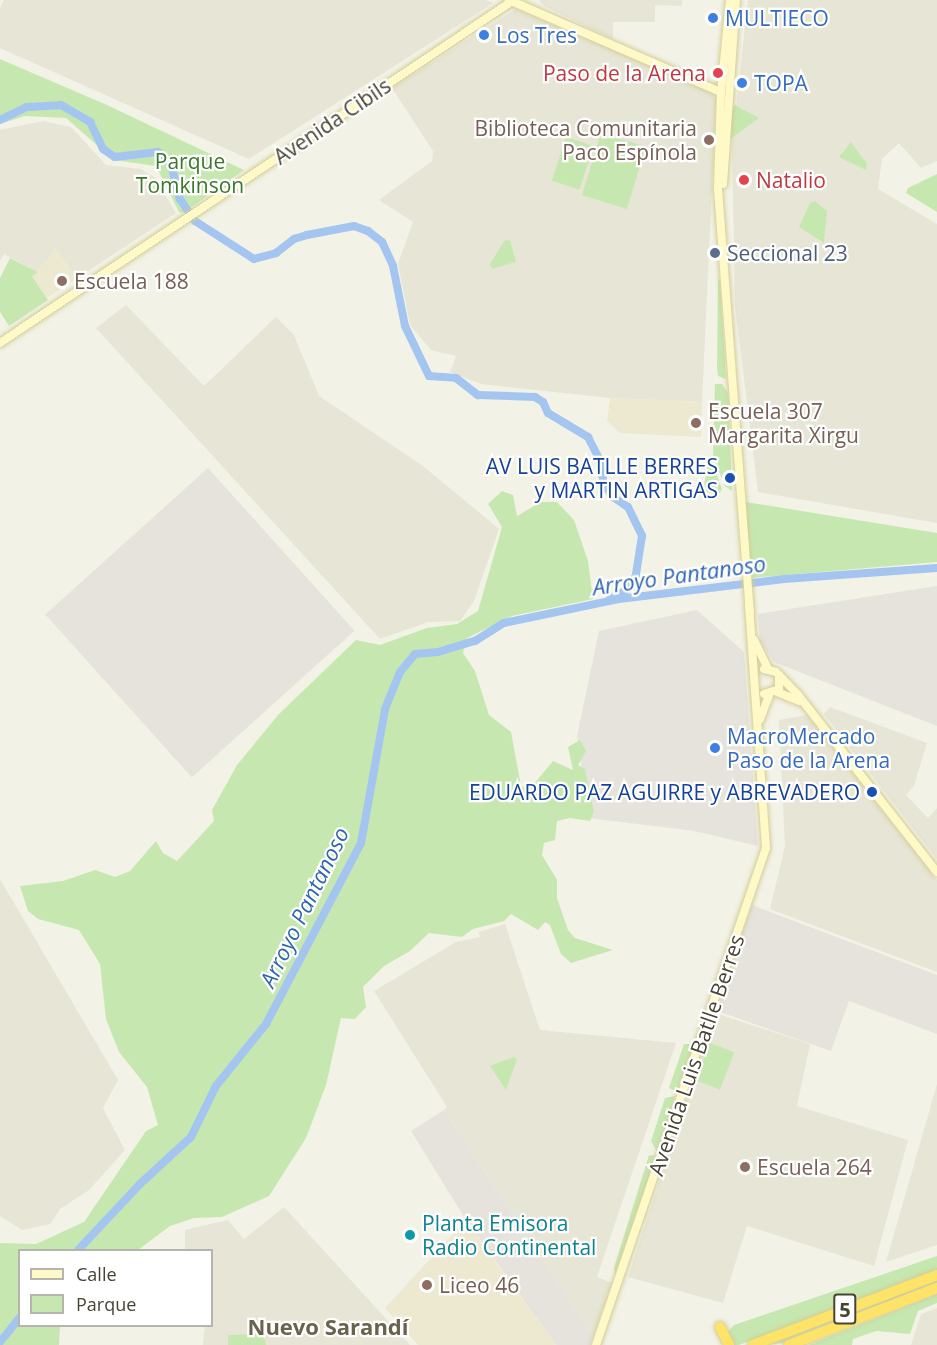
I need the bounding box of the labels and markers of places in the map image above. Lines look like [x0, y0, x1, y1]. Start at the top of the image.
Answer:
place label: MULTIECO [725, 5, 829, 31]
marker: MULTIECO [706, 11, 720, 25]
place label: Los Tres [496, 22, 577, 48]
marker: Los Tres [477, 28, 491, 42]
place label: Paso de la Arena [543, 60, 706, 86]
marker: Paso de la Arena [711, 66, 725, 80]
place label: TOPA [754, 70, 808, 96]
marker: TOPA [735, 76, 749, 90]
place label: Biblioteca Comunitaria Paco Espínola [475, 115, 697, 165]
marker: Biblioteca Comunitaria Paco Espínola [702, 133, 716, 147]
place label: Natalio [756, 167, 826, 193]
marker: Natalio [737, 173, 751, 187]
place label: Seccional 23 [727, 240, 848, 266]
marker: Seccional 23 [708, 246, 722, 260]
place label: Escuela 188 [74, 268, 189, 294]
marker: Escuela 188 [55, 274, 69, 288]
place label: Escuela 307 Margarita Xirgu [708, 398, 859, 448]
marker: Escuela 307 Margarita Xirgu [689, 416, 703, 430]
place label: AV LUIS BATLLE BERRES y MARTIN ARTIGAS [486, 453, 718, 503]
marker: AV LUIS BATLLE BERRES y MARTIN ARTIGAS [723, 471, 737, 485]
place label: MacroMercado Paso de la Arena [727, 723, 890, 773]
marker: MacroMercado Paso de la Arena [708, 741, 722, 755]
place label: EDUARDO PAZ AGUIRRE y ABREVADERO [469, 779, 860, 805]
marker: EDUARDO PAZ AGUIRRE y ABREVADERO [865, 785, 879, 799]
place label: Escuela 264 [757, 1154, 872, 1180]
marker: Escuela 264 [738, 1160, 752, 1174]
place label: Planta Emisora Radio Continental [422, 1210, 596, 1260]
marker: Planta Emisora Radio Continental [403, 1228, 417, 1242]
place label: Liceo 46 [439, 1272, 519, 1298]
marker: Liceo 46 [420, 1278, 434, 1292]

